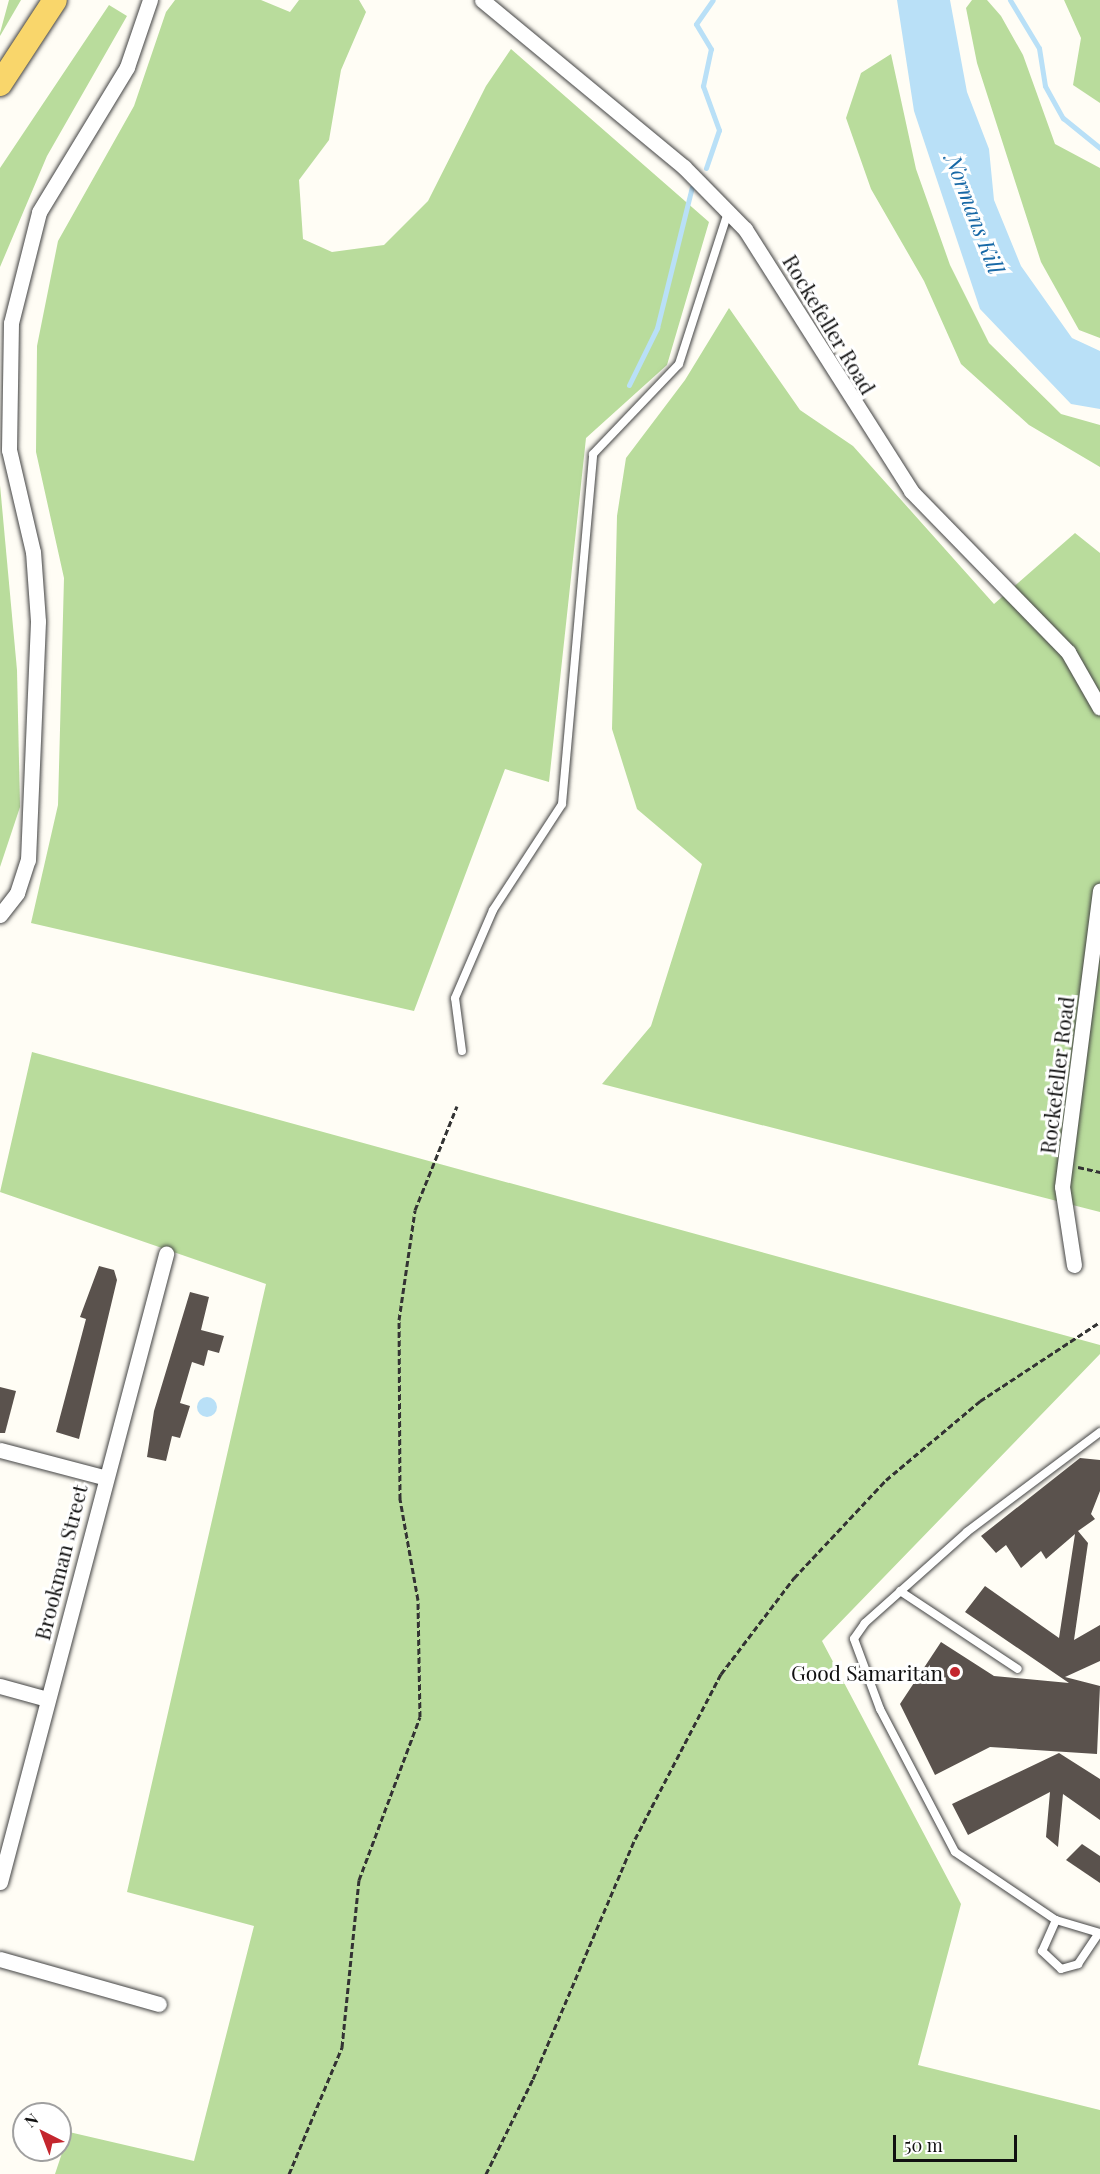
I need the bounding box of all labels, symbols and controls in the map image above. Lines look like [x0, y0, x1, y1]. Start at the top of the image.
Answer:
water label: Normans Kill [940, 151, 1010, 277]
street label: Rockefeller Road [778, 249, 882, 399]
street label: Rockefeller Road [1034, 995, 1078, 1155]
street label: Brookman Street [28, 1482, 92, 1642]
place label: Good Samaritan [791, 1659, 943, 1685]
marker: Good Samaritan [948, 1665, 962, 1679]
north arrow [12, 2102, 72, 2162]
text: N [20, 2108, 42, 2131]
scale bar [896, 2123, 1020, 2161]
text: 50 m [904, 2133, 943, 2157]

